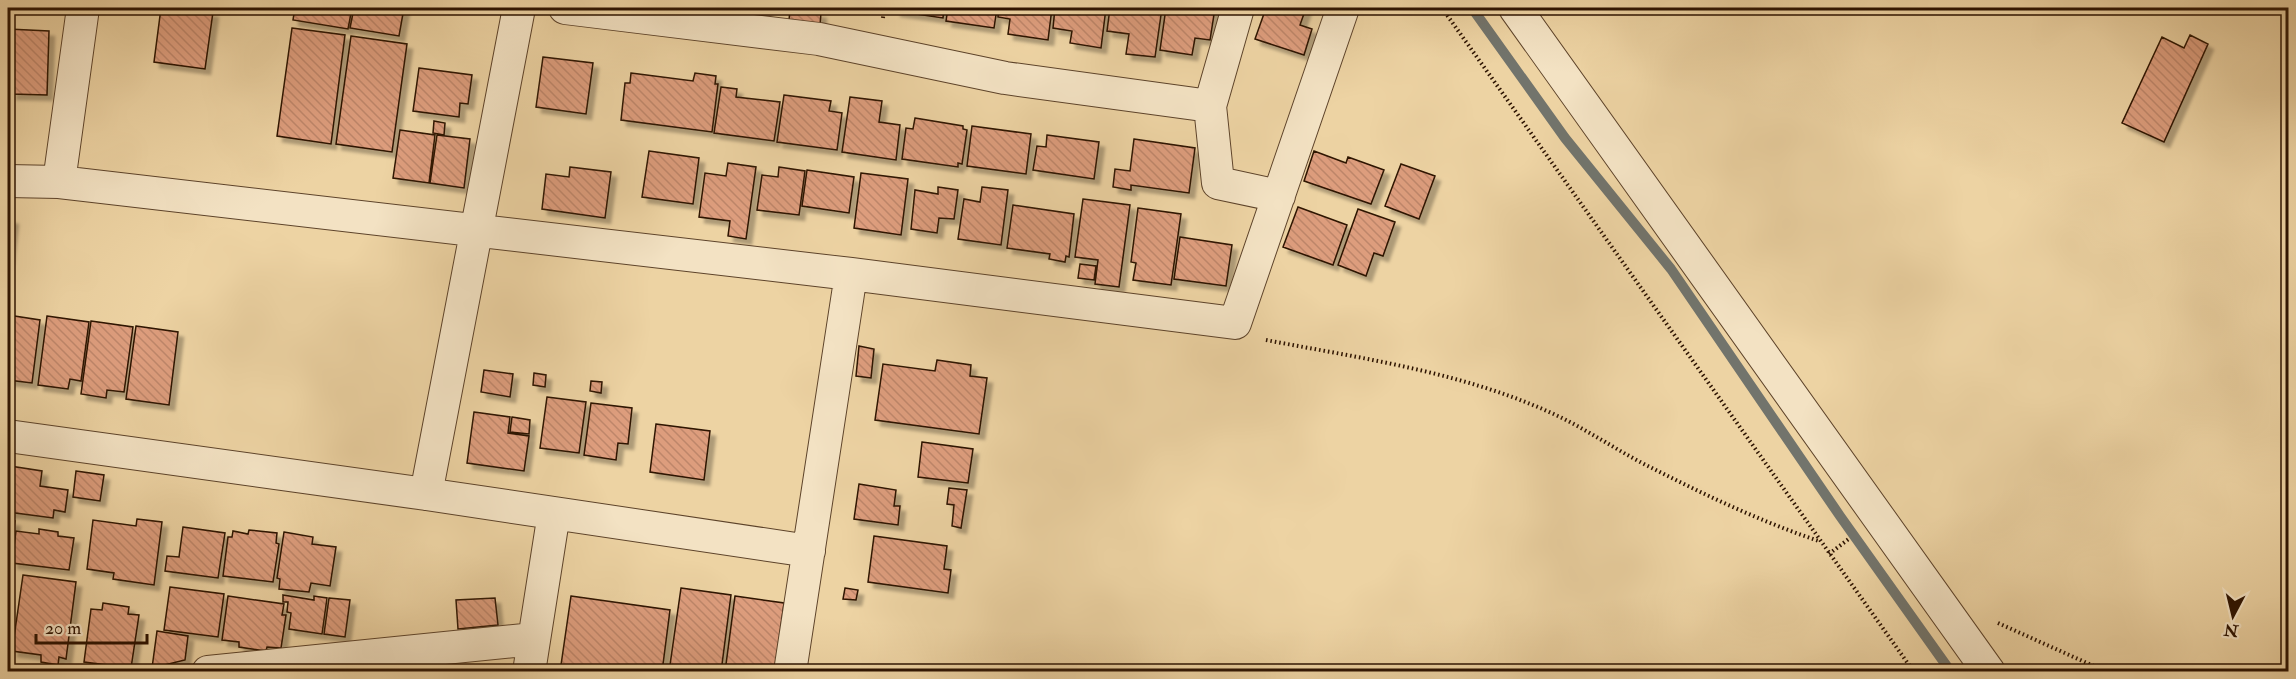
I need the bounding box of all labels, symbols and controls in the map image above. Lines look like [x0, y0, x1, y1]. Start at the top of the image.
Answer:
north arrow [2203, 586, 2263, 646]
scale bar [36, 607, 147, 645]
text: 20 m [45, 617, 81, 640]
text: N [2222, 619, 2241, 641]

